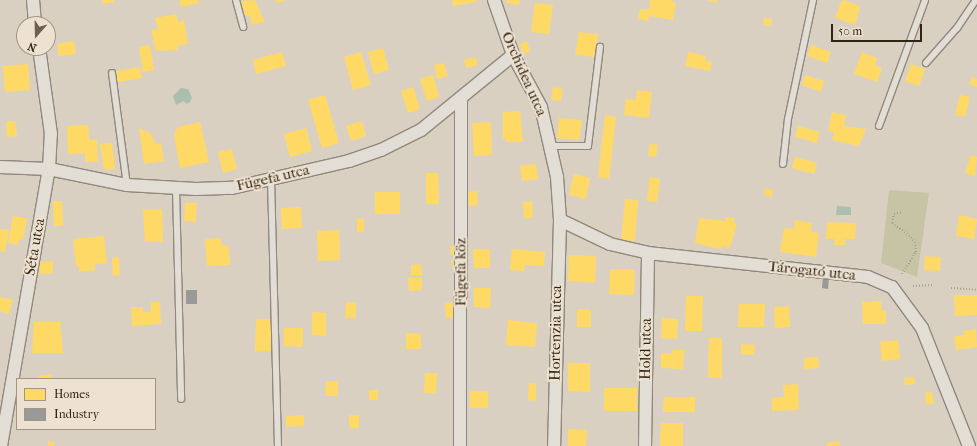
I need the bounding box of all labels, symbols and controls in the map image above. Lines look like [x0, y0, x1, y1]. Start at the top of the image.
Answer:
north arrow [16, 16, 56, 56]
scale bar [833, 16, 924, 42]
text: 50 m [838, 24, 862, 38]
street label: Orchidea utca [497, 29, 551, 119]
text: N [26, 39, 38, 54]
street label: Fügefa utca [235, 161, 311, 195]
street label: Séta utca [21, 217, 49, 277]
street label: Fügefa köz [452, 238, 470, 306]
street label: Tárogató utca [767, 257, 857, 285]
street label: Hortenzia utca [546, 285, 566, 381]
street label: Hold utca [636, 318, 656, 380]
legend [16, 378, 156, 430]
text: Homes [54, 387, 90, 401]
text: Industry [54, 407, 99, 421]

